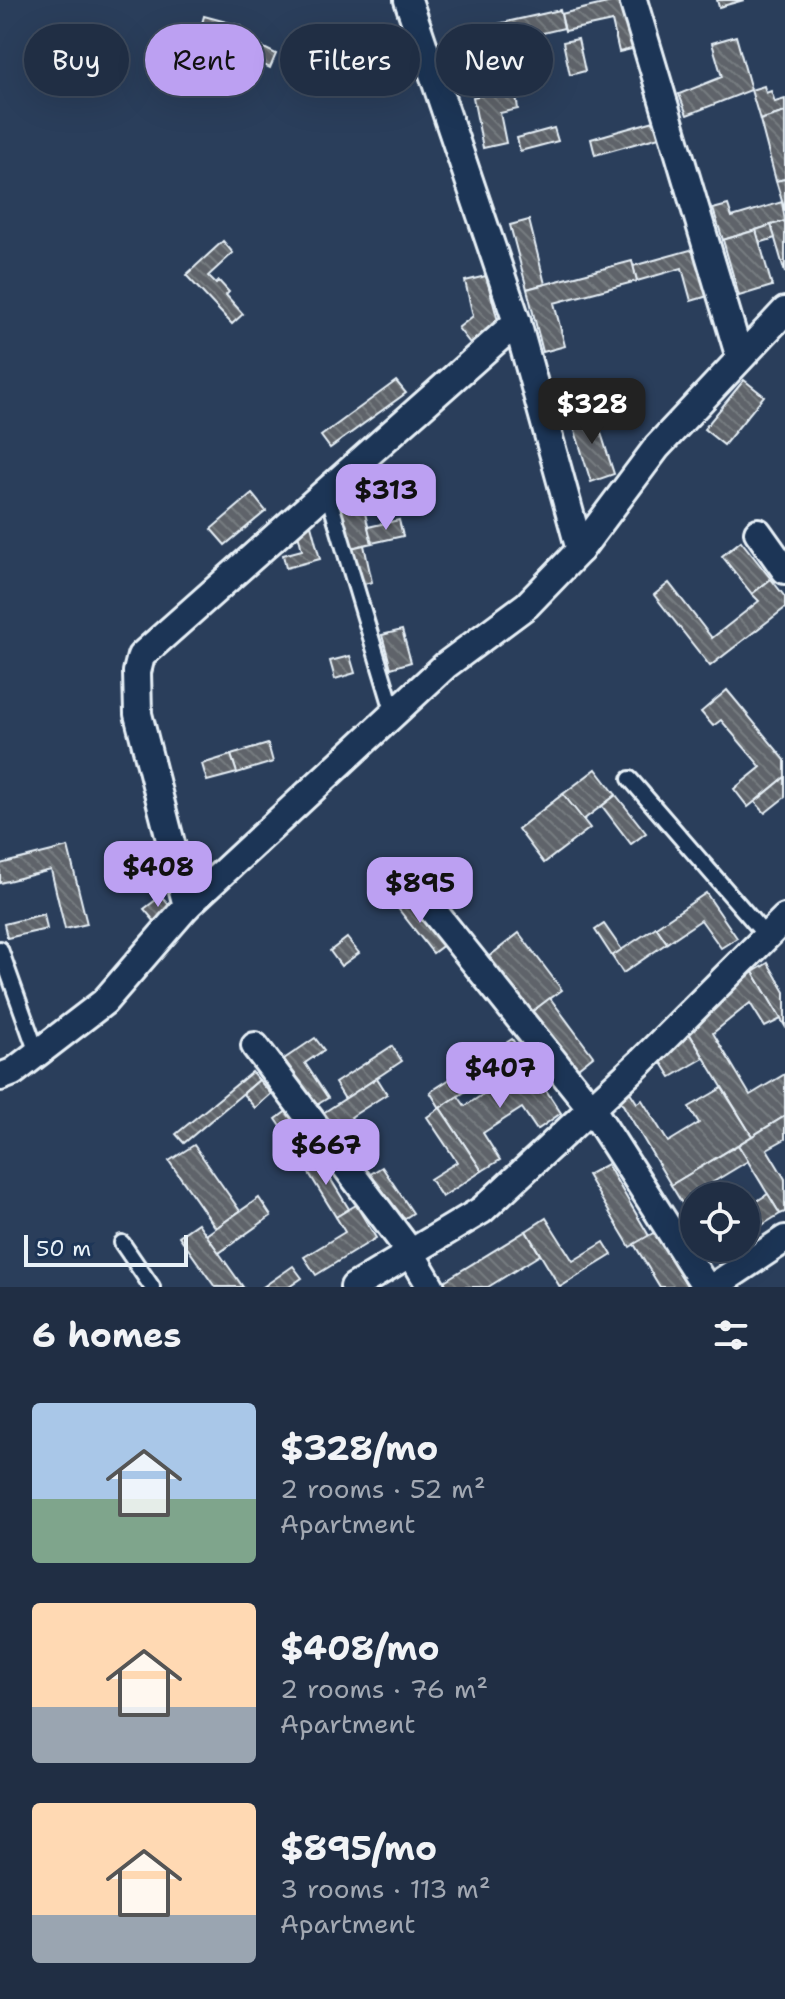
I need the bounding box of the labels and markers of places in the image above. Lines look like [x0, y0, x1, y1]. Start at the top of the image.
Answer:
pin: $328 [545, 378, 639, 446]
pin: $313 [339, 464, 433, 532]
pin: $408 [111, 841, 205, 909]
pin: $895 [373, 857, 467, 925]
pin: $407 [453, 1042, 547, 1110]
pin: $667 [279, 1119, 373, 1187]

